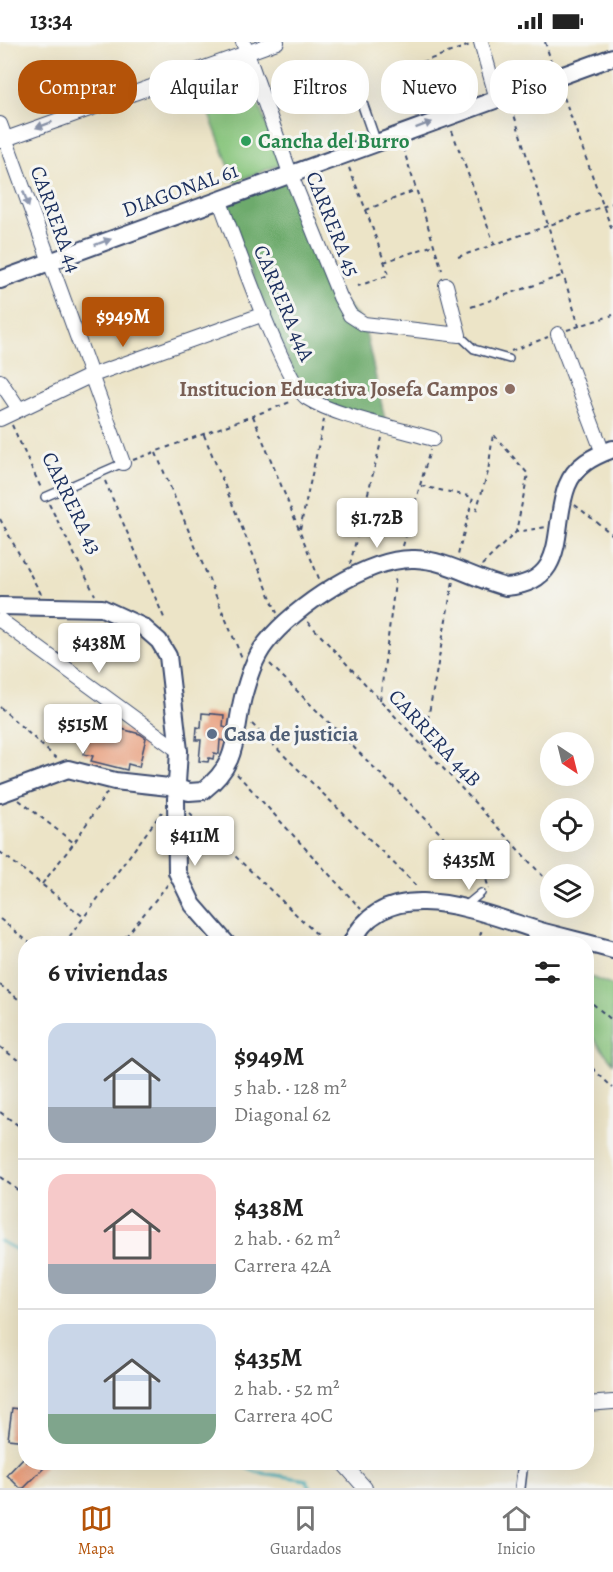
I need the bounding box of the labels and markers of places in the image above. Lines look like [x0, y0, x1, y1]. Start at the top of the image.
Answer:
place label: Cancha del Burro [258, 127, 410, 155]
marker: Cancha del Burro [239, 134, 253, 148]
pin: $949M [81, 297, 165, 348]
place label: Institucion Educativa Josefa Campos [179, 375, 498, 403]
marker: Institucion Educativa Josefa Campos [503, 382, 517, 396]
pin: $1.72B [328, 498, 426, 549]
pin: $438M [57, 623, 141, 674]
pin: $515M [41, 704, 125, 755]
place label: Casa de justicia [224, 720, 359, 748]
marker: Casa de justicia [205, 727, 219, 741]
pin: $411M [153, 816, 237, 867]
pin: $435M [427, 840, 511, 891]

